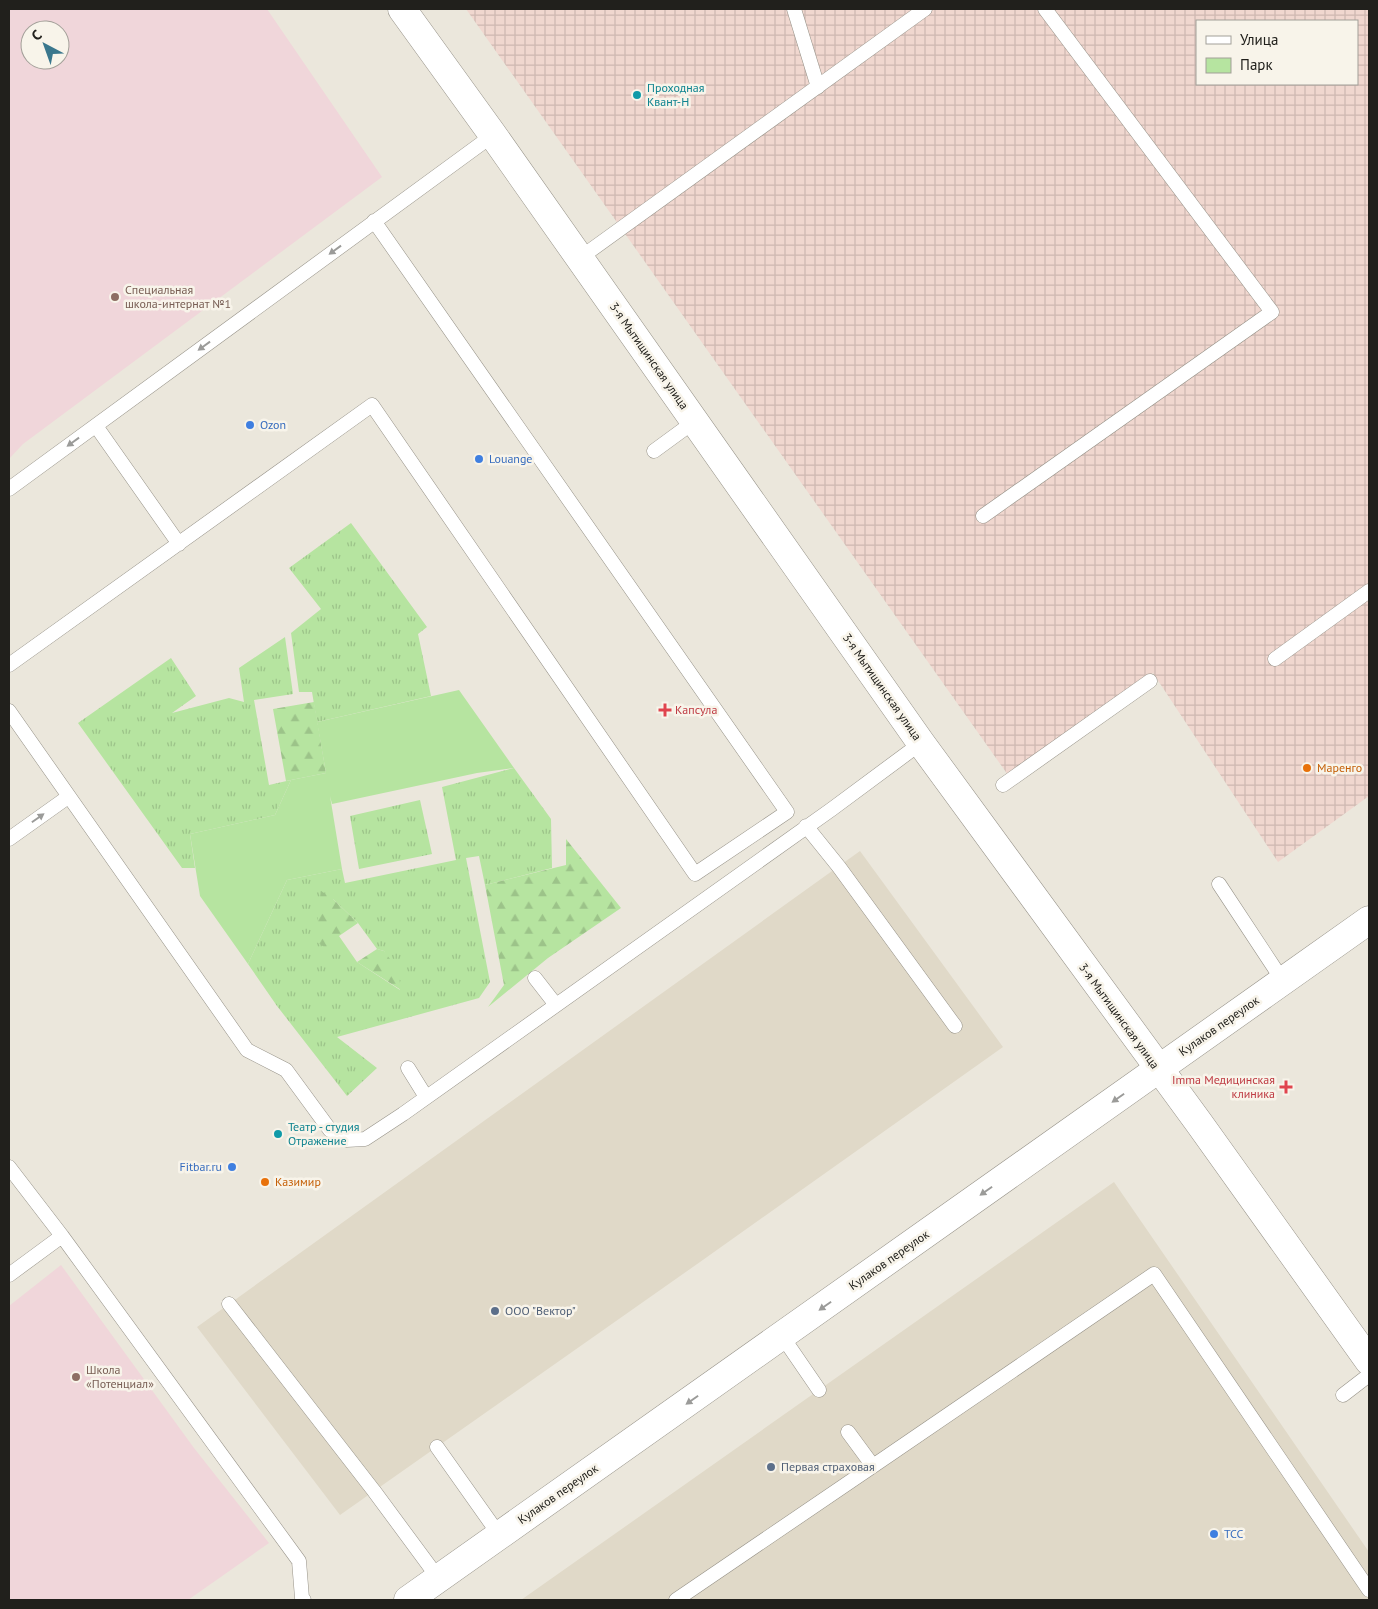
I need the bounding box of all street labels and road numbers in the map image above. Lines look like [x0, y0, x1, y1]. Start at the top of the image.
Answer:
street label: 3-я Мытищинская улица [607, 299, 692, 412]
street label: 3-я Мытищинская улица [840, 630, 925, 743]
street label: 3-я Мытищинская улица [1076, 960, 1163, 1072]
street label: Кулаков переулок [1176, 992, 1262, 1059]
street label: Кулаков переулок [846, 1226, 932, 1293]
street label: Кулаков переулок [515, 1460, 601, 1527]

